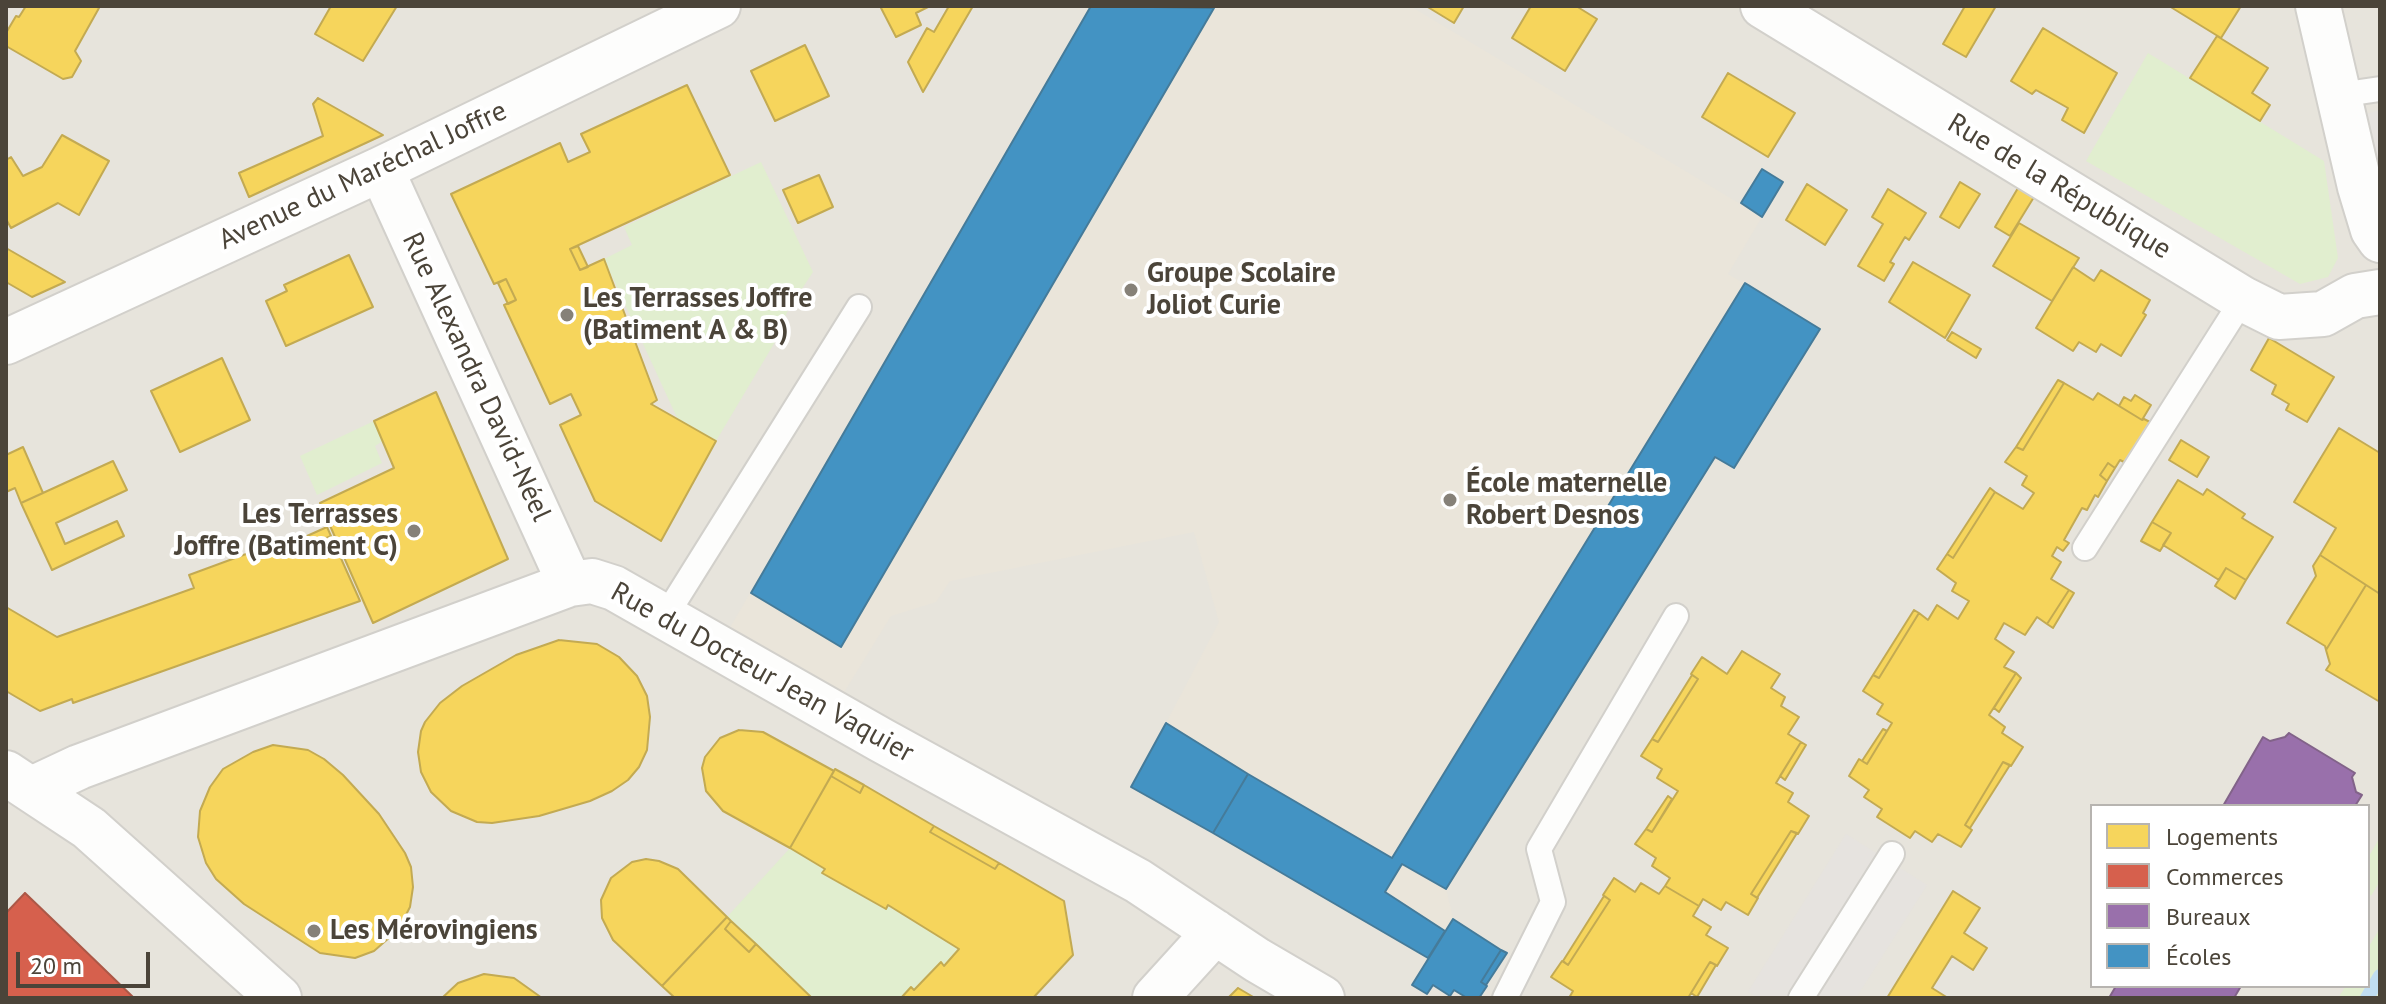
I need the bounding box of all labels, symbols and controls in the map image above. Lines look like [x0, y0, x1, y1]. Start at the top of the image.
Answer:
street label: Avenue du Maréchal Joffre [214, 94, 512, 258]
street label: Rue de la République [1941, 107, 2177, 267]
street label: Rue Alexandra David-Néel [394, 227, 558, 527]
place label: Groupe Scolaire Joliot Curie [1147, 257, 1336, 323]
marker: Groupe Scolaire Joliot Curie [1122, 281, 1140, 299]
place label: Les Terrasses Joffre (Batiment A & B) [583, 282, 812, 348]
marker: Les Terrasses Joffre (Batiment A & B) [558, 306, 576, 324]
place label: École maternelle Robert Desnos [1466, 467, 1667, 533]
marker: École maternelle Robert Desnos [1441, 491, 1459, 509]
place label: Les Terrasses Joffre (Batiment C) [174, 498, 398, 564]
marker: Les Terrasses Joffre (Batiment C) [405, 522, 423, 540]
street label: Rue du Docteur Jean Vaquier [605, 576, 919, 770]
legend [2090, 804, 2370, 988]
text: Logements [2166, 821, 2278, 852]
text: Commerces [2166, 861, 2284, 892]
text: Bureaux [2166, 901, 2251, 932]
place label: Les Mérovingiens [330, 914, 538, 948]
marker: Les Mérovingiens [305, 922, 323, 940]
scale bar [20, 936, 154, 986]
text: Écoles [2166, 941, 2231, 972]
text: 20 m [30, 950, 82, 981]

